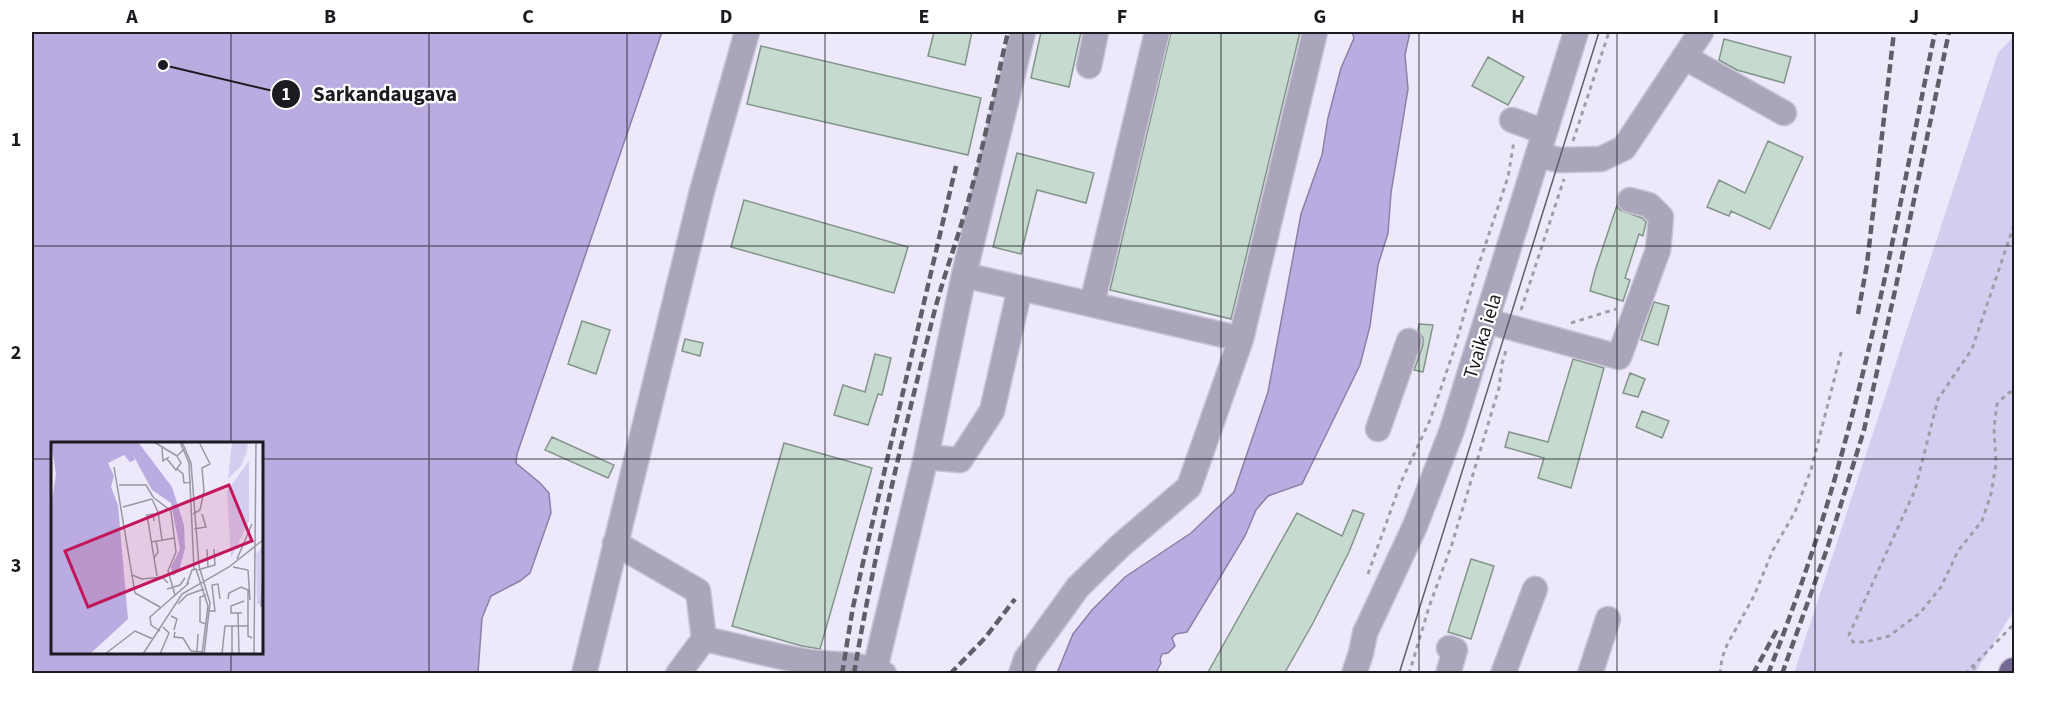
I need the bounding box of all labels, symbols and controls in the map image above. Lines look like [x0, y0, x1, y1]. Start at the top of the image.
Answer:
text: A [125, 3, 138, 31]
text: B [324, 3, 336, 31]
text: C [522, 3, 534, 31]
text: D [720, 3, 732, 31]
text: E [919, 3, 929, 31]
text: F [1117, 3, 1127, 31]
text: G [1314, 3, 1326, 31]
text: H [1511, 3, 1525, 31]
text: I [1713, 3, 1719, 31]
text: J [1909, 3, 1919, 31]
callout: Sarkandaugava [271, 75, 469, 114]
text: Sarkandaugava [313, 79, 457, 109]
text: 1 [281, 82, 291, 107]
text: 1 [11, 126, 21, 154]
street label: Tvaika iela [1457, 290, 1509, 382]
text: 2 [11, 339, 21, 367]
inset map [51, 442, 262, 654]
text: 3 [11, 552, 21, 580]

